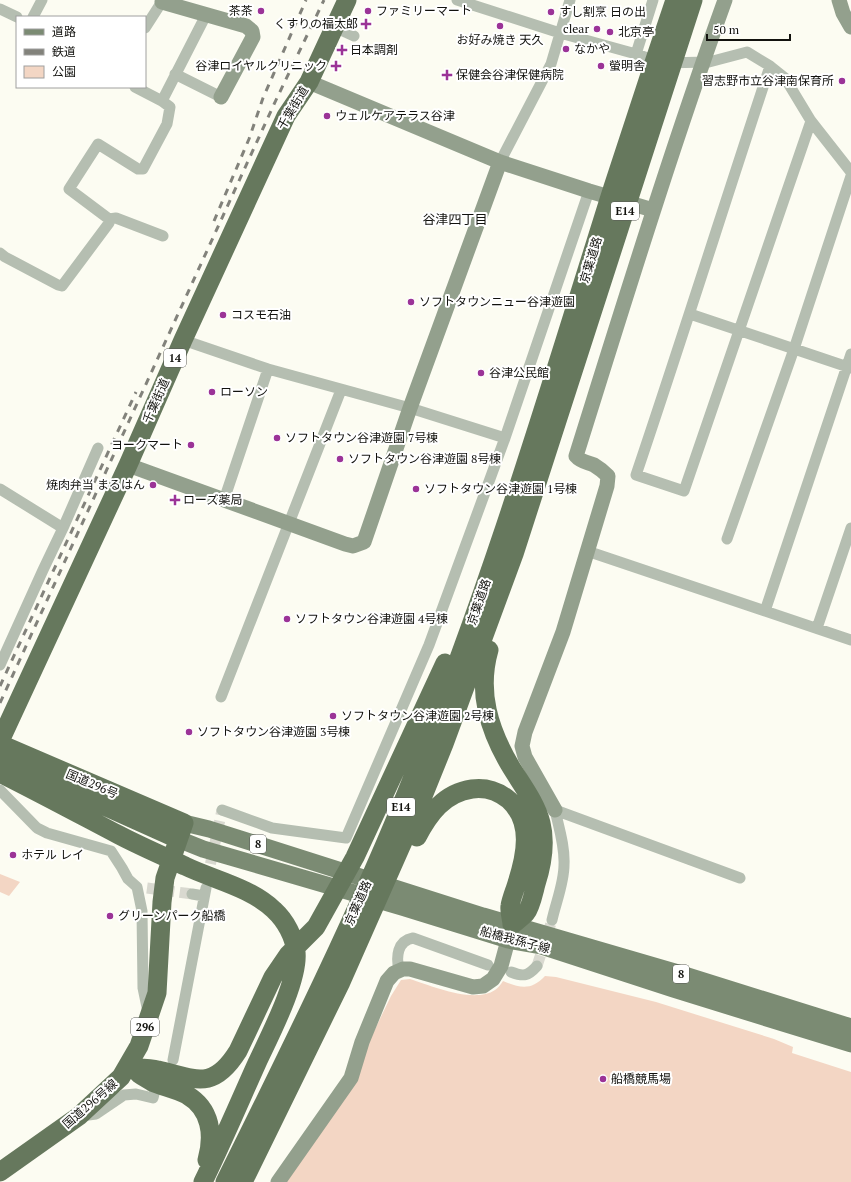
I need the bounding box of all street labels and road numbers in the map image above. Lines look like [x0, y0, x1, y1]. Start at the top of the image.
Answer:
street label: 千葉街道 [274, 83, 311, 132]
road number: E14 [611, 202, 639, 220]
street label: 京葉道路 [576, 235, 605, 285]
road number: 14 [164, 349, 186, 367]
street label: 千葉街道 [139, 376, 172, 426]
street label: 京葉道路 [464, 577, 493, 627]
street label: 国道296号 [64, 766, 121, 801]
road number: E14 [387, 798, 415, 816]
road number: 8 [250, 835, 266, 853]
street label: 京葉道路 [341, 878, 374, 928]
street label: 船橋我孫子線 [478, 923, 552, 956]
road number: 8 [673, 965, 689, 983]
road number: 296 [131, 1018, 159, 1036]
street label: 国道296号線 [59, 1076, 120, 1131]

